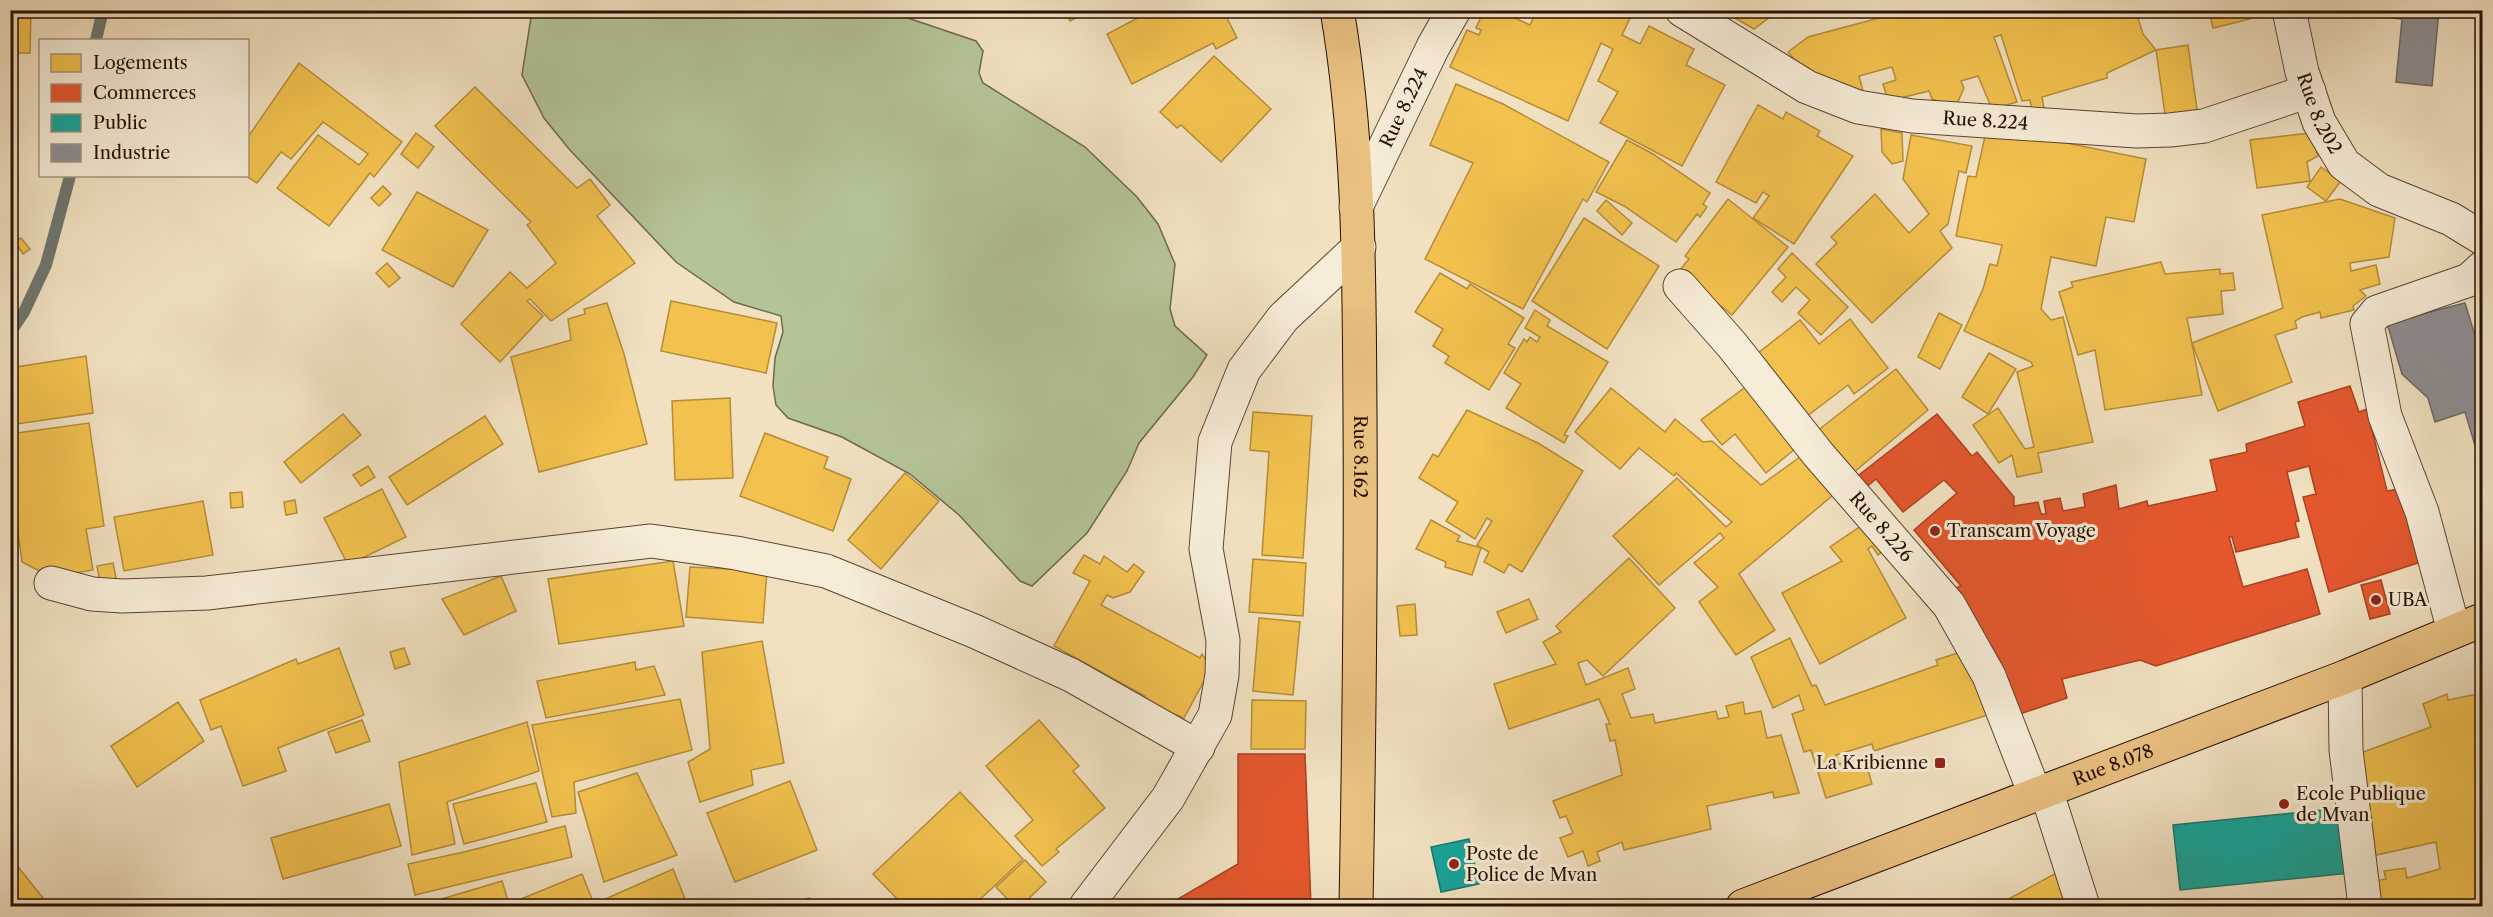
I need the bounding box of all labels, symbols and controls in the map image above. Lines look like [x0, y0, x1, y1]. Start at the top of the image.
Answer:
legend [39, 39, 249, 177]
text: Logements [93, 52, 188, 74]
street label: Rue 8.224 [1375, 65, 1432, 151]
street label: Rue 8.202 [2292, 70, 2346, 158]
text: Commerces [93, 82, 196, 104]
street label: Rue 8.224 [1942, 107, 2029, 135]
text: Public [93, 112, 147, 134]
text: Industrie [93, 142, 170, 164]
street label: Rue 8.162 [1349, 415, 1371, 498]
street label: Rue 8.226 [1845, 487, 1918, 567]
place label: Transcam Voyage [1947, 520, 2096, 542]
marker: Transcam Voyage [1928, 524, 1942, 538]
place label: UBA [2388, 589, 2428, 611]
marker: UBA [2369, 593, 2383, 607]
street label: Rue 8.078 [2069, 740, 2157, 791]
place label: La Kribienne [1816, 752, 1928, 774]
marker: La Kribienne [1933, 756, 1947, 770]
place label: Ecole Publique de Mvan [2296, 783, 2426, 826]
marker: Ecole Publique de Mvan [2277, 797, 2291, 811]
place label: Poste de Police de Mvan [1466, 843, 1597, 886]
marker: Poste de Police de Mvan [1447, 857, 1461, 871]

